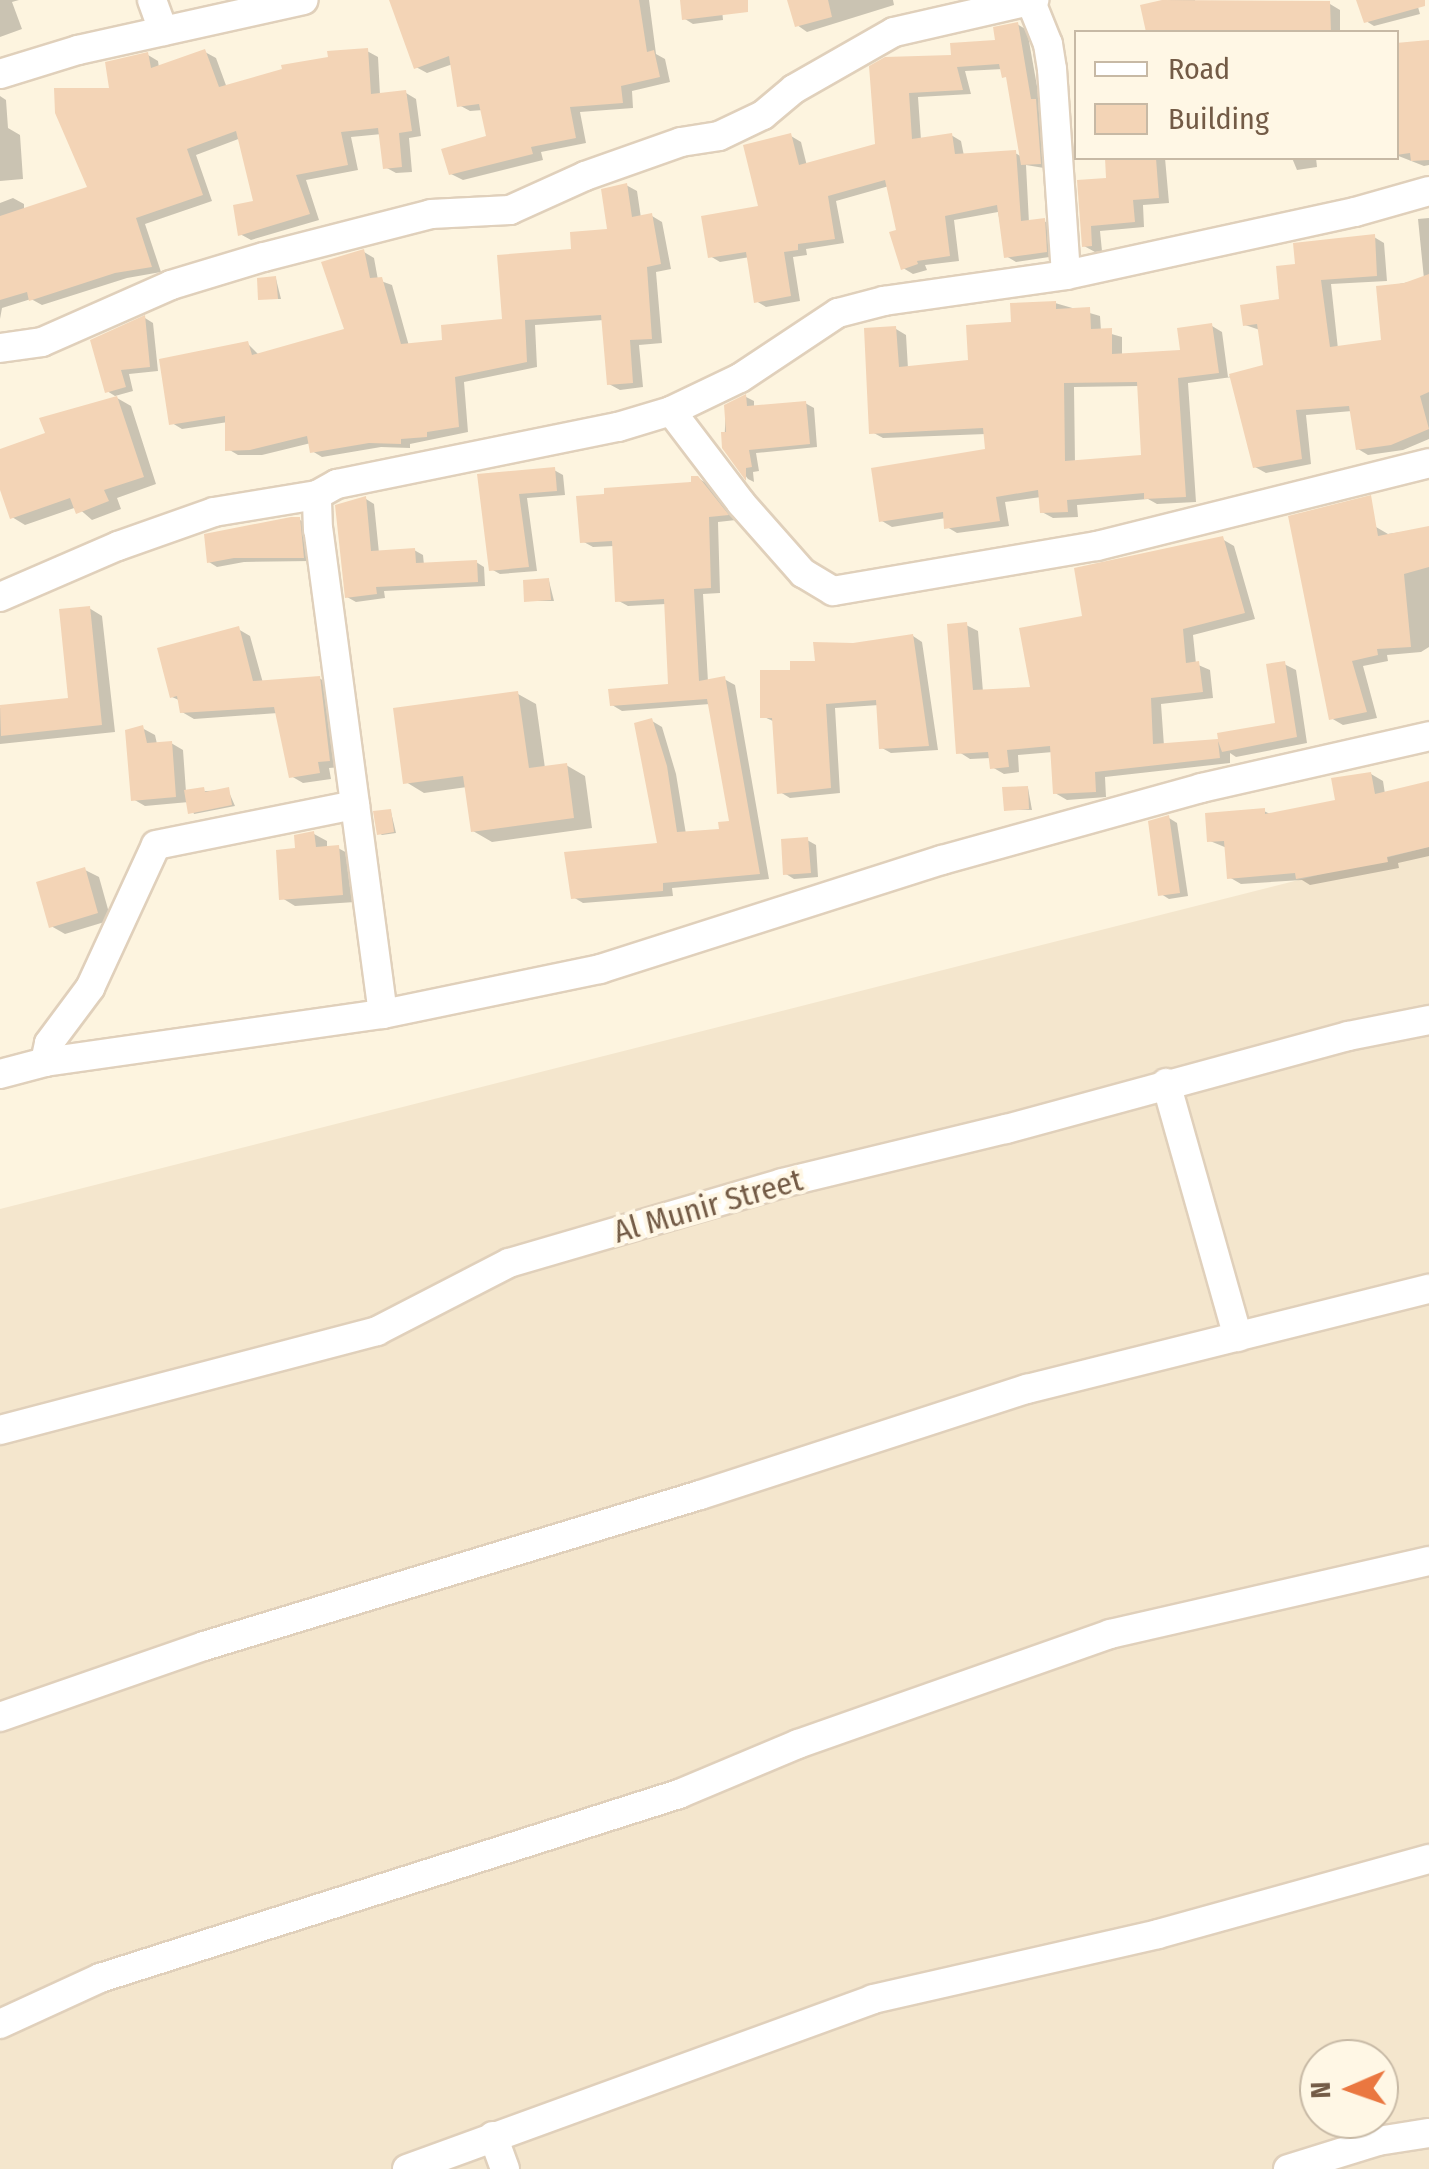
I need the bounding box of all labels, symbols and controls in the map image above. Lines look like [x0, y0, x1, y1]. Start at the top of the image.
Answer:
legend [1074, 30, 1399, 160]
text: Road [1168, 51, 1230, 87]
text: Building [1168, 101, 1269, 137]
street label: Al Munir Street [609, 1161, 807, 1251]
north arrow [1299, 2039, 1399, 2139]
text: N [1304, 2081, 1337, 2099]

